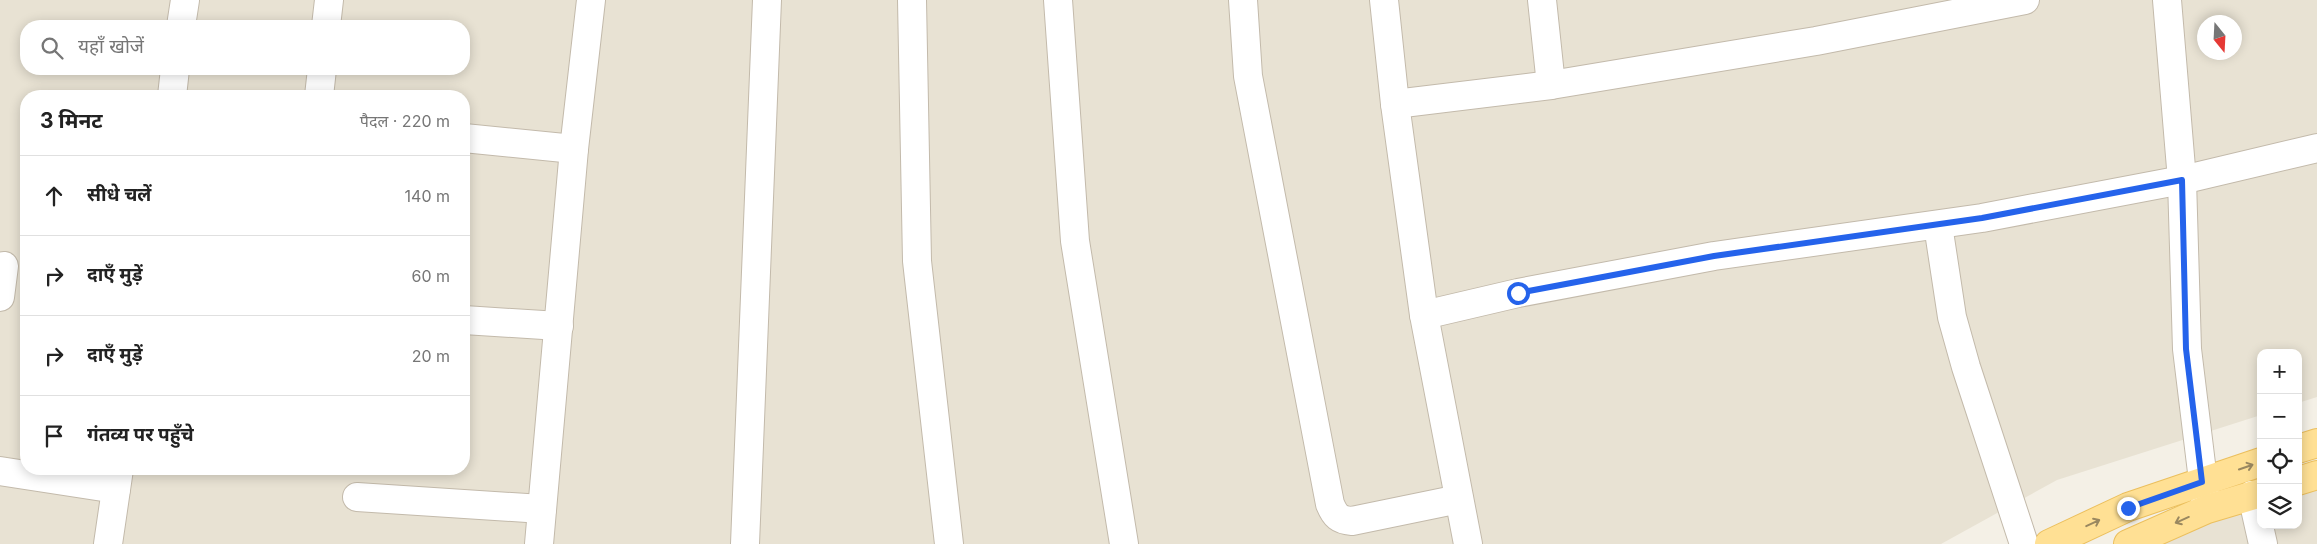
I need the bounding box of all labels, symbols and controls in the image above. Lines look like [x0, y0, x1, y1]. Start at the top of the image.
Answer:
north arrow [2197, 15, 2242, 60]
search box [20, 20, 470, 75]
icon: search [38, 34, 66, 62]
text: यहाँ खोजें [78, 35, 144, 58]
text: 3 मिनट [40, 108, 103, 133]
text: पैदल · 220 m [360, 111, 450, 131]
icon: ahead [40, 182, 68, 210]
text: सीधे चलें [87, 183, 151, 206]
text: 140 m [405, 186, 450, 206]
icon: right [40, 262, 68, 290]
text: दाएँ मुड़ें [87, 263, 143, 286]
text: 60 m [411, 266, 450, 286]
route start [1507, 282, 1530, 305]
icon: right [40, 342, 68, 370]
text: दाएँ मुड़ें [87, 343, 143, 366]
text: 20 m [412, 346, 450, 366]
map controls [2257, 349, 2302, 529]
button: + [2257, 349, 2302, 394]
button: − [2257, 394, 2302, 439]
icon: arrive [40, 422, 68, 450]
text: गंतव्य पर पहुँचे [87, 423, 194, 446]
button: locate [2257, 439, 2302, 484]
one-way arrow [2237, 462, 2253, 471]
button: layers [2257, 484, 2302, 529]
route end [2117, 497, 2140, 520]
one-way arrow [2175, 516, 2190, 526]
one-way arrow [2086, 518, 2101, 528]

